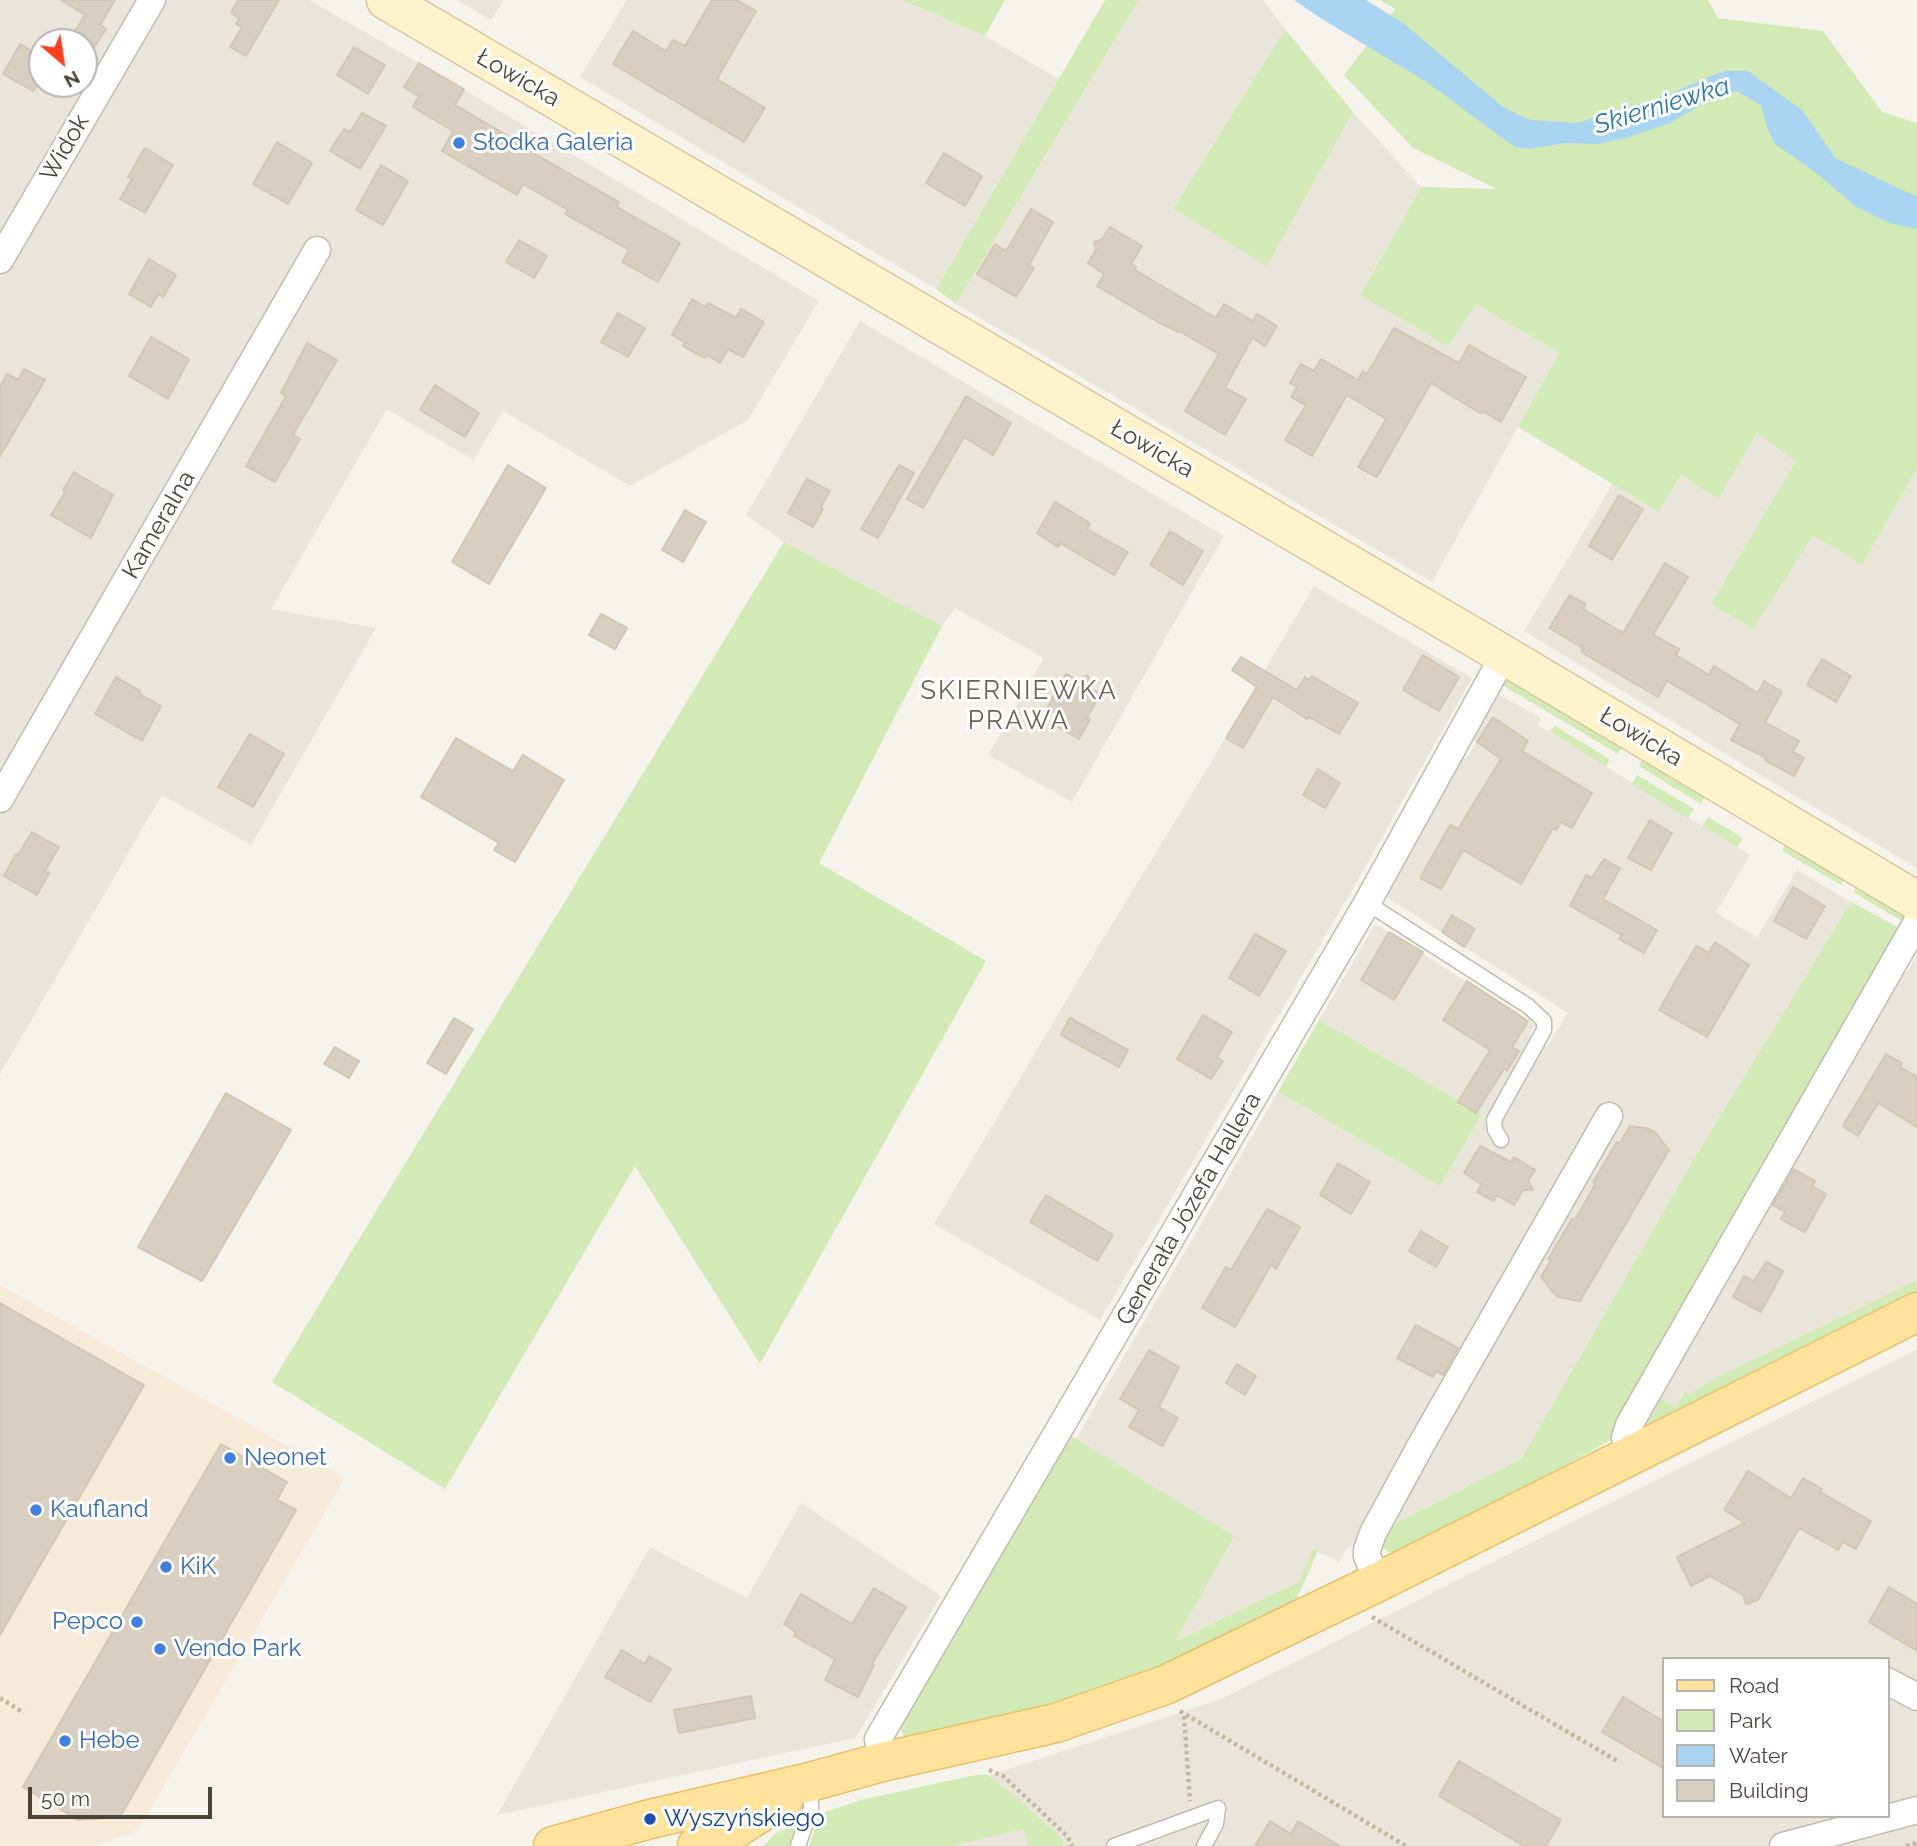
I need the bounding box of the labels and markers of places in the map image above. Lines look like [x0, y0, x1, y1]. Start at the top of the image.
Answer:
place label: Słodka Galeria [473, 129, 633, 157]
marker: Słodka Galeria [451, 135, 467, 151]
place label: Neonet [244, 1444, 327, 1472]
marker: Neonet [222, 1450, 238, 1466]
place label: Kaufland [50, 1496, 149, 1524]
marker: Kaufland [28, 1502, 44, 1518]
place label: KiK [180, 1553, 216, 1581]
marker: KiK [158, 1559, 174, 1575]
place label: Pepco [52, 1608, 123, 1636]
marker: Pepco [129, 1614, 145, 1630]
place label: Vendo Park [174, 1635, 301, 1663]
marker: Vendo Park [152, 1641, 168, 1657]
place label: Hebe [79, 1727, 139, 1755]
marker: Hebe [57, 1733, 73, 1749]
place label: Wyszyńskiego [664, 1805, 825, 1833]
marker: Wyszyńskiego [642, 1811, 658, 1827]

